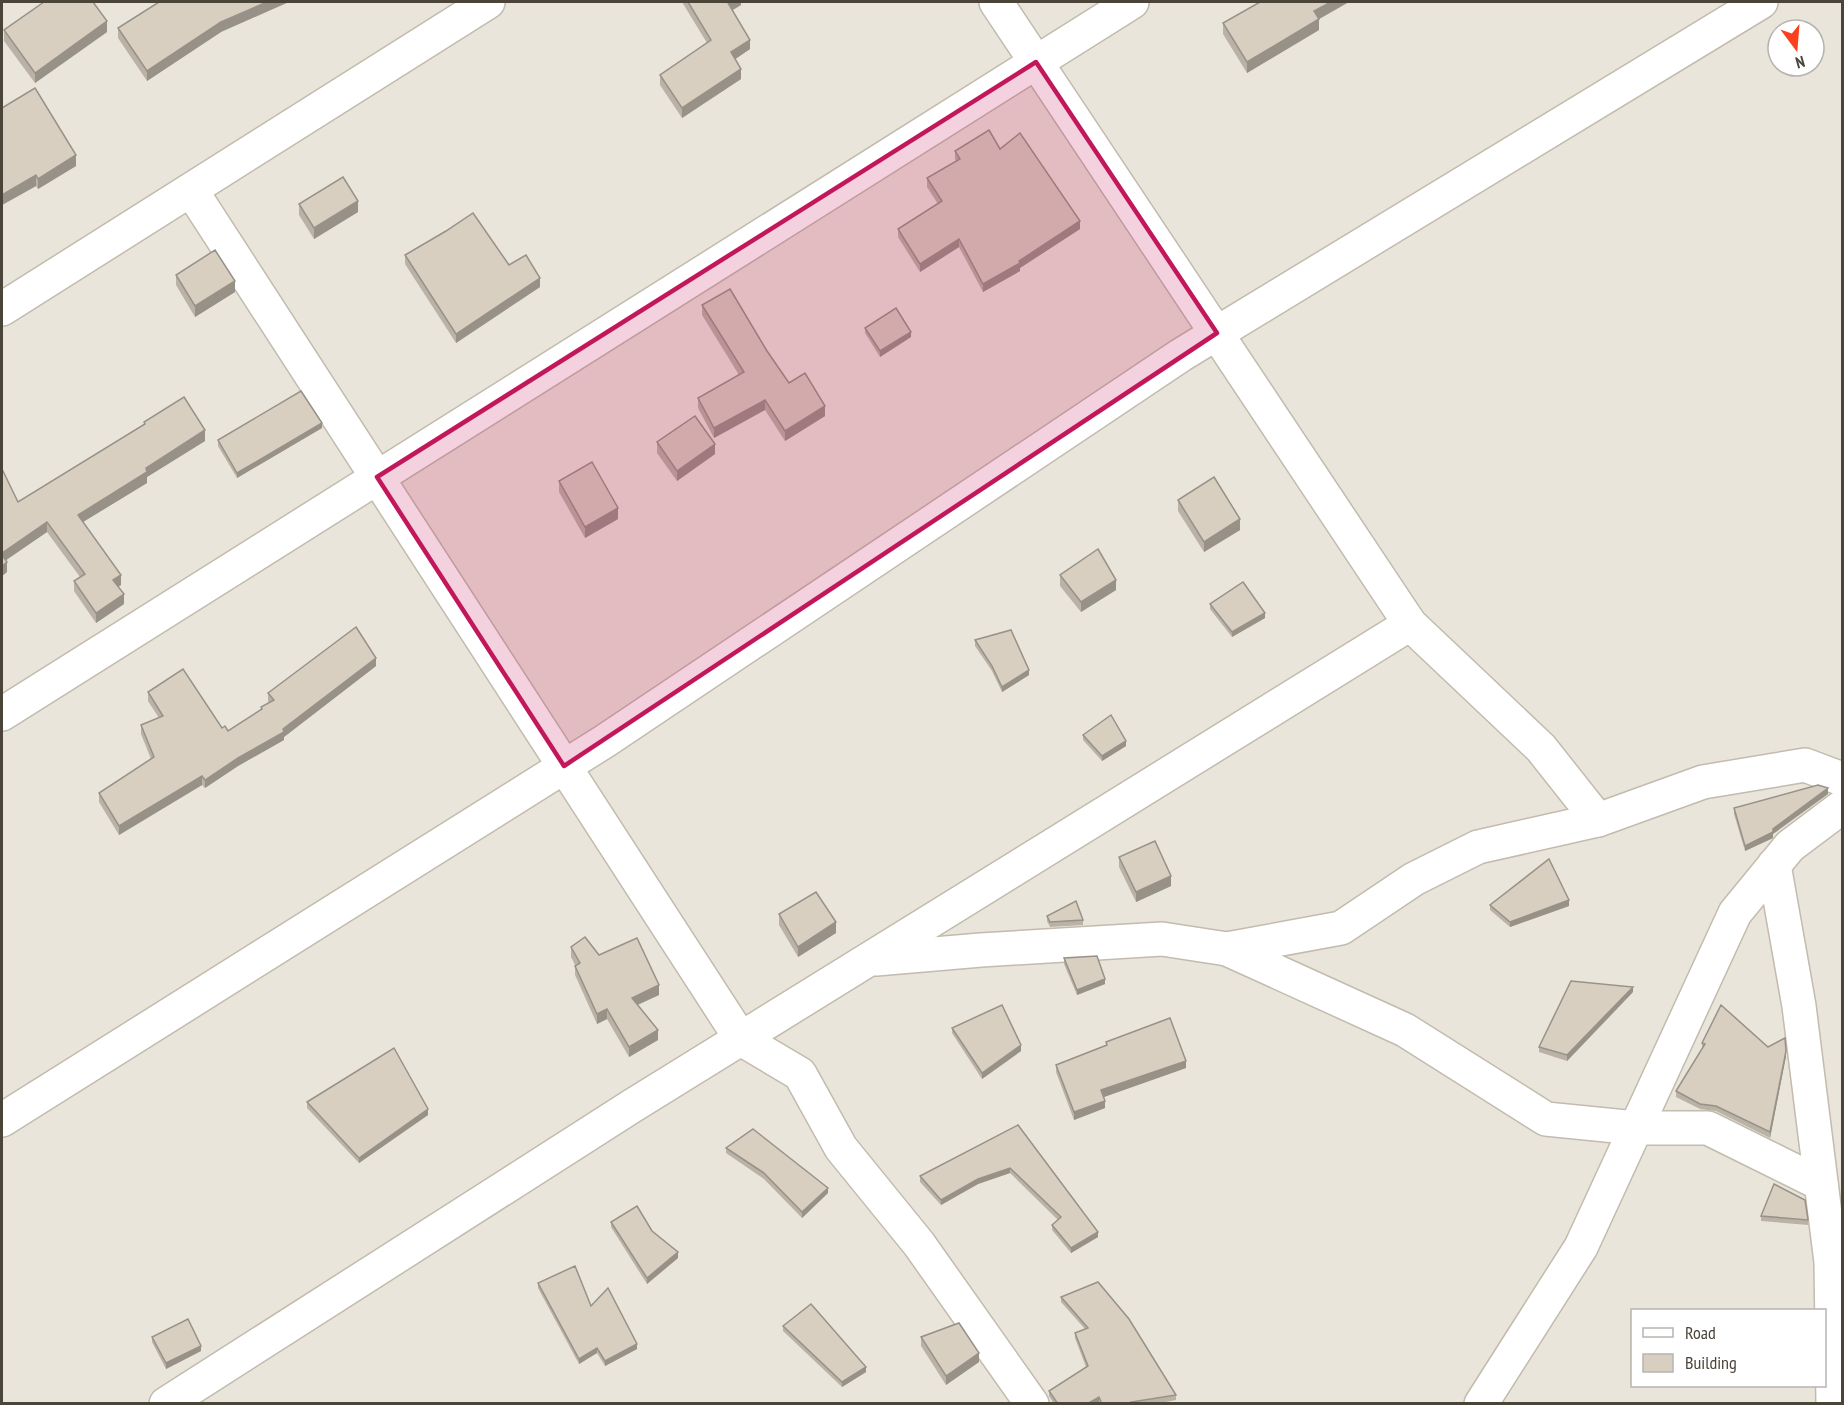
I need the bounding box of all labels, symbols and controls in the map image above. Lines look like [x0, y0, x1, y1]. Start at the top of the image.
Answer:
north arrow [1766, 18, 1826, 78]
text: N [1793, 52, 1807, 73]
legend [1631, 1309, 1826, 1387]
text: Road [1685, 1321, 1716, 1344]
text: Building [1685, 1351, 1737, 1374]

